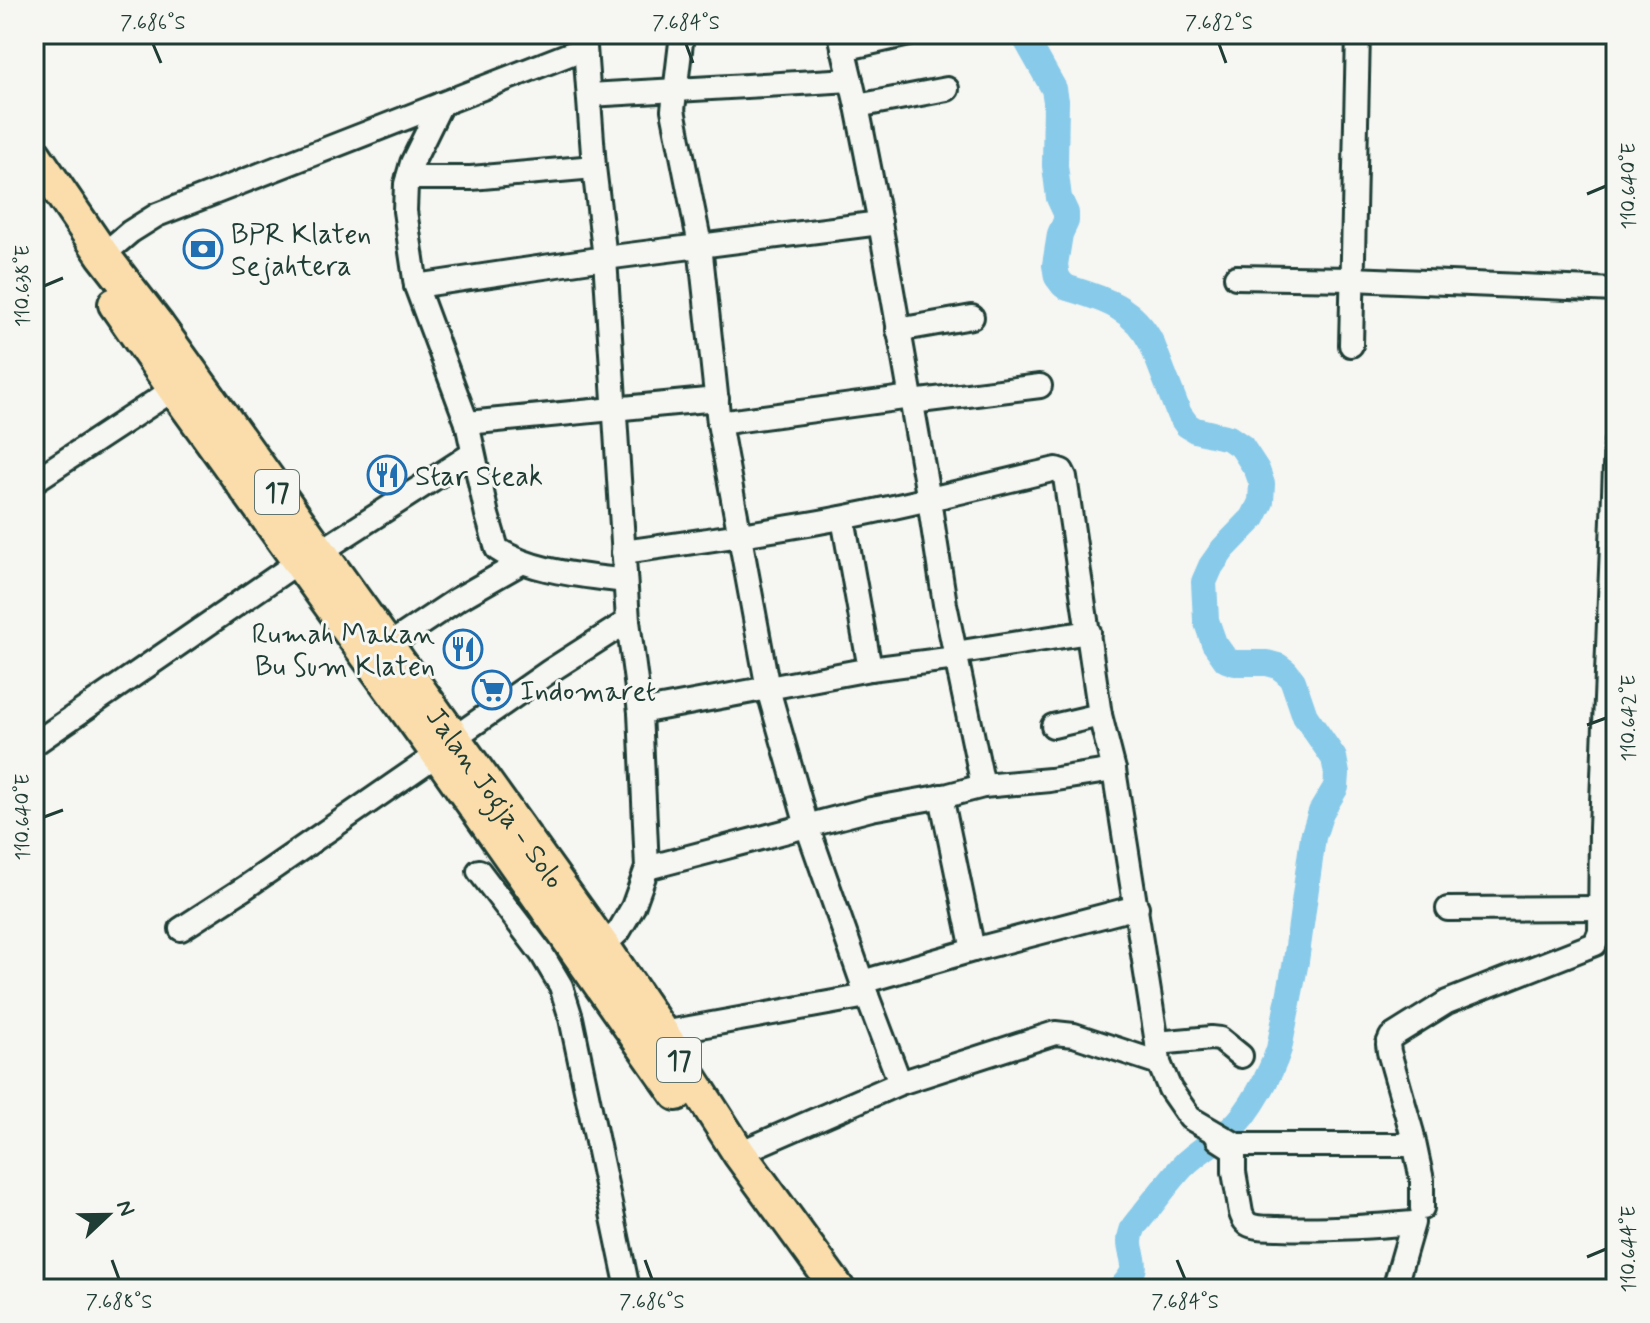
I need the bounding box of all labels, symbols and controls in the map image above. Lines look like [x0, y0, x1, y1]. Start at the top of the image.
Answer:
text: 7.686°S [120, 10, 186, 37]
text: 7.684°S [652, 10, 720, 37]
text: 7.682°S [1185, 10, 1253, 37]
text: 110.640°E [1616, 142, 1643, 230]
place label: BPR Klaten Sejahtera [231, 217, 371, 286]
bank icon: BPR Klaten Sejahtera [182, 228, 224, 270]
text: 110.638°E [10, 245, 37, 327]
restaurant icon: Star Steak [366, 454, 408, 496]
place label: Star Steak [415, 459, 543, 496]
road number: 17 [255, 470, 299, 514]
place label: Rumah Makan Bu Sum Klaten [252, 617, 435, 686]
restaurant icon: Rumah Makan Bu Sum Klaten [442, 628, 484, 670]
supermarket icon: Indomaret [471, 669, 513, 711]
place label: Indomaret [520, 674, 656, 711]
text: 110.642°E [1616, 675, 1643, 762]
street label: Jalan Jogja - Solo [416, 700, 572, 897]
text: 110.640°E [10, 773, 37, 861]
road number: 17 [657, 1038, 701, 1082]
north arrow [68, 1175, 148, 1255]
text: N [109, 1196, 140, 1220]
text: 110.644°E [1616, 1206, 1643, 1292]
text: 7.688°S [86, 1289, 152, 1316]
text: 7.686°S [619, 1289, 685, 1316]
text: 7.684°S [1151, 1289, 1219, 1316]

